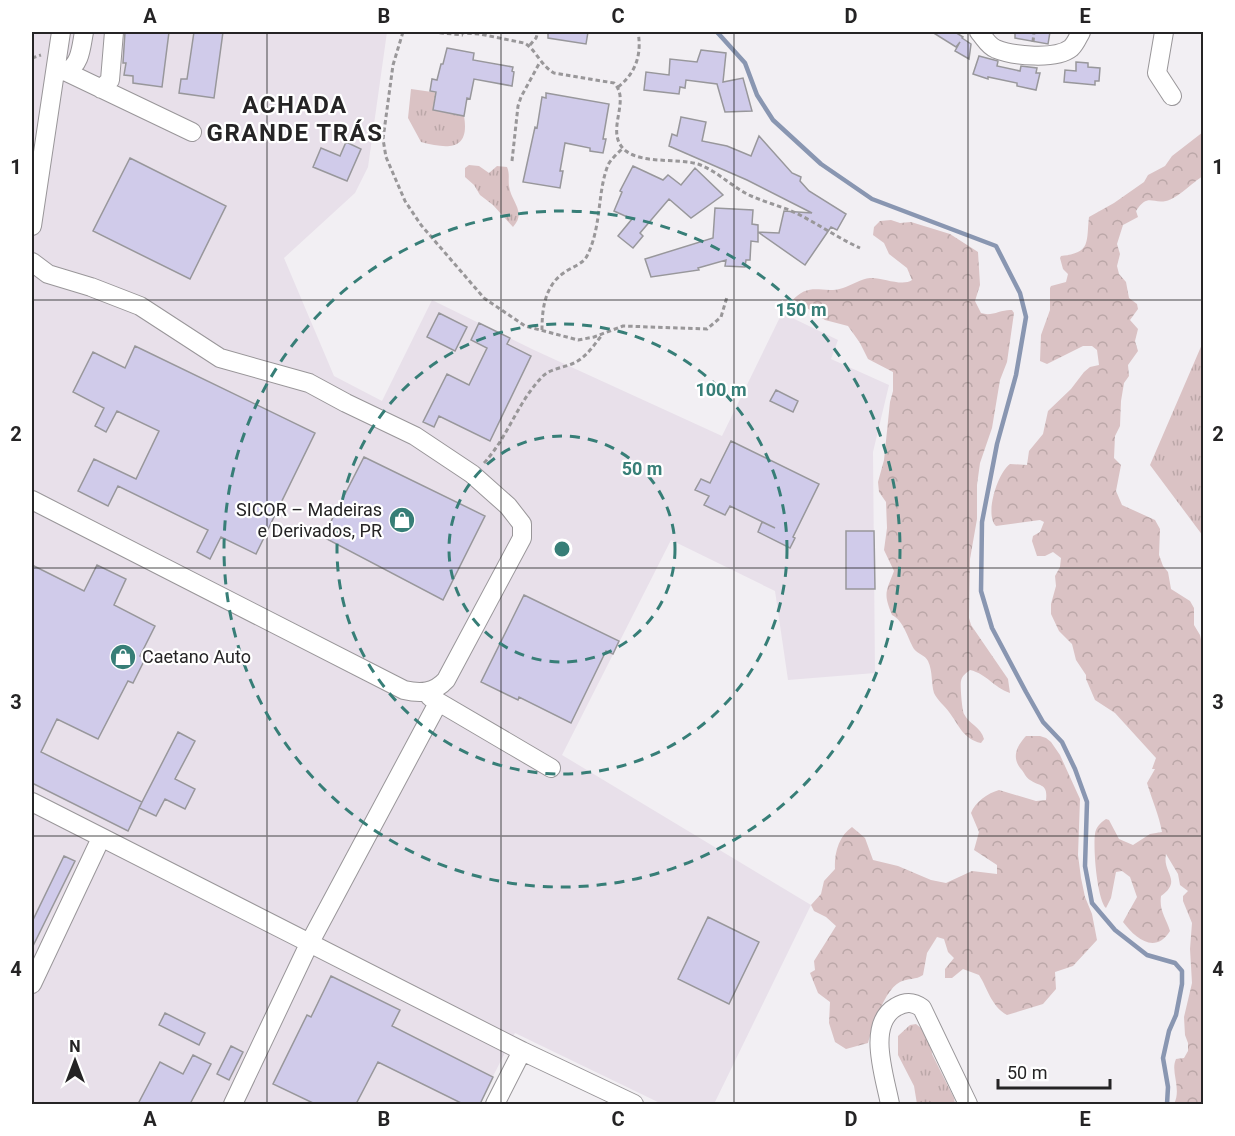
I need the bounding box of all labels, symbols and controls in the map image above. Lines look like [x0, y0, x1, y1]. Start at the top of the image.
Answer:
text: A [143, 4, 157, 28]
text: B [378, 4, 390, 28]
text: C [611, 4, 625, 28]
text: D [845, 4, 858, 28]
text: E [1079, 4, 1091, 28]
district label: ACHADA GRANDE TRÁS [207, 91, 383, 147]
text: 1 [10, 155, 22, 179]
text: 1 [1212, 155, 1224, 179]
text: 150 m [775, 299, 827, 320]
text: 100 m [695, 379, 747, 400]
text: 2 [10, 422, 22, 446]
text: 2 [1212, 422, 1224, 446]
text: 50 m [622, 458, 662, 479]
place label: SICOR – Madeiras e Derivados, PR [236, 499, 382, 541]
shop icon: SICOR – Madeiras e Derivados, PR [387, 505, 417, 535]
centre of rings [552, 539, 572, 559]
shop icon: Caetano Auto [108, 642, 138, 672]
place label: Caetano Auto [142, 646, 251, 667]
text: 3 [10, 690, 22, 714]
text: 3 [1212, 690, 1224, 714]
text: 4 [10, 957, 22, 981]
text: 4 [1212, 957, 1224, 981]
north arrow [45, 1031, 105, 1091]
text: N [69, 1037, 81, 1056]
scale bar [998, 1052, 1110, 1090]
text: 50 m [1007, 1062, 1047, 1083]
text: A [143, 1107, 157, 1131]
text: B [378, 1107, 390, 1131]
text: C [611, 1107, 625, 1131]
text: D [845, 1107, 858, 1131]
text: E [1079, 1107, 1091, 1131]

